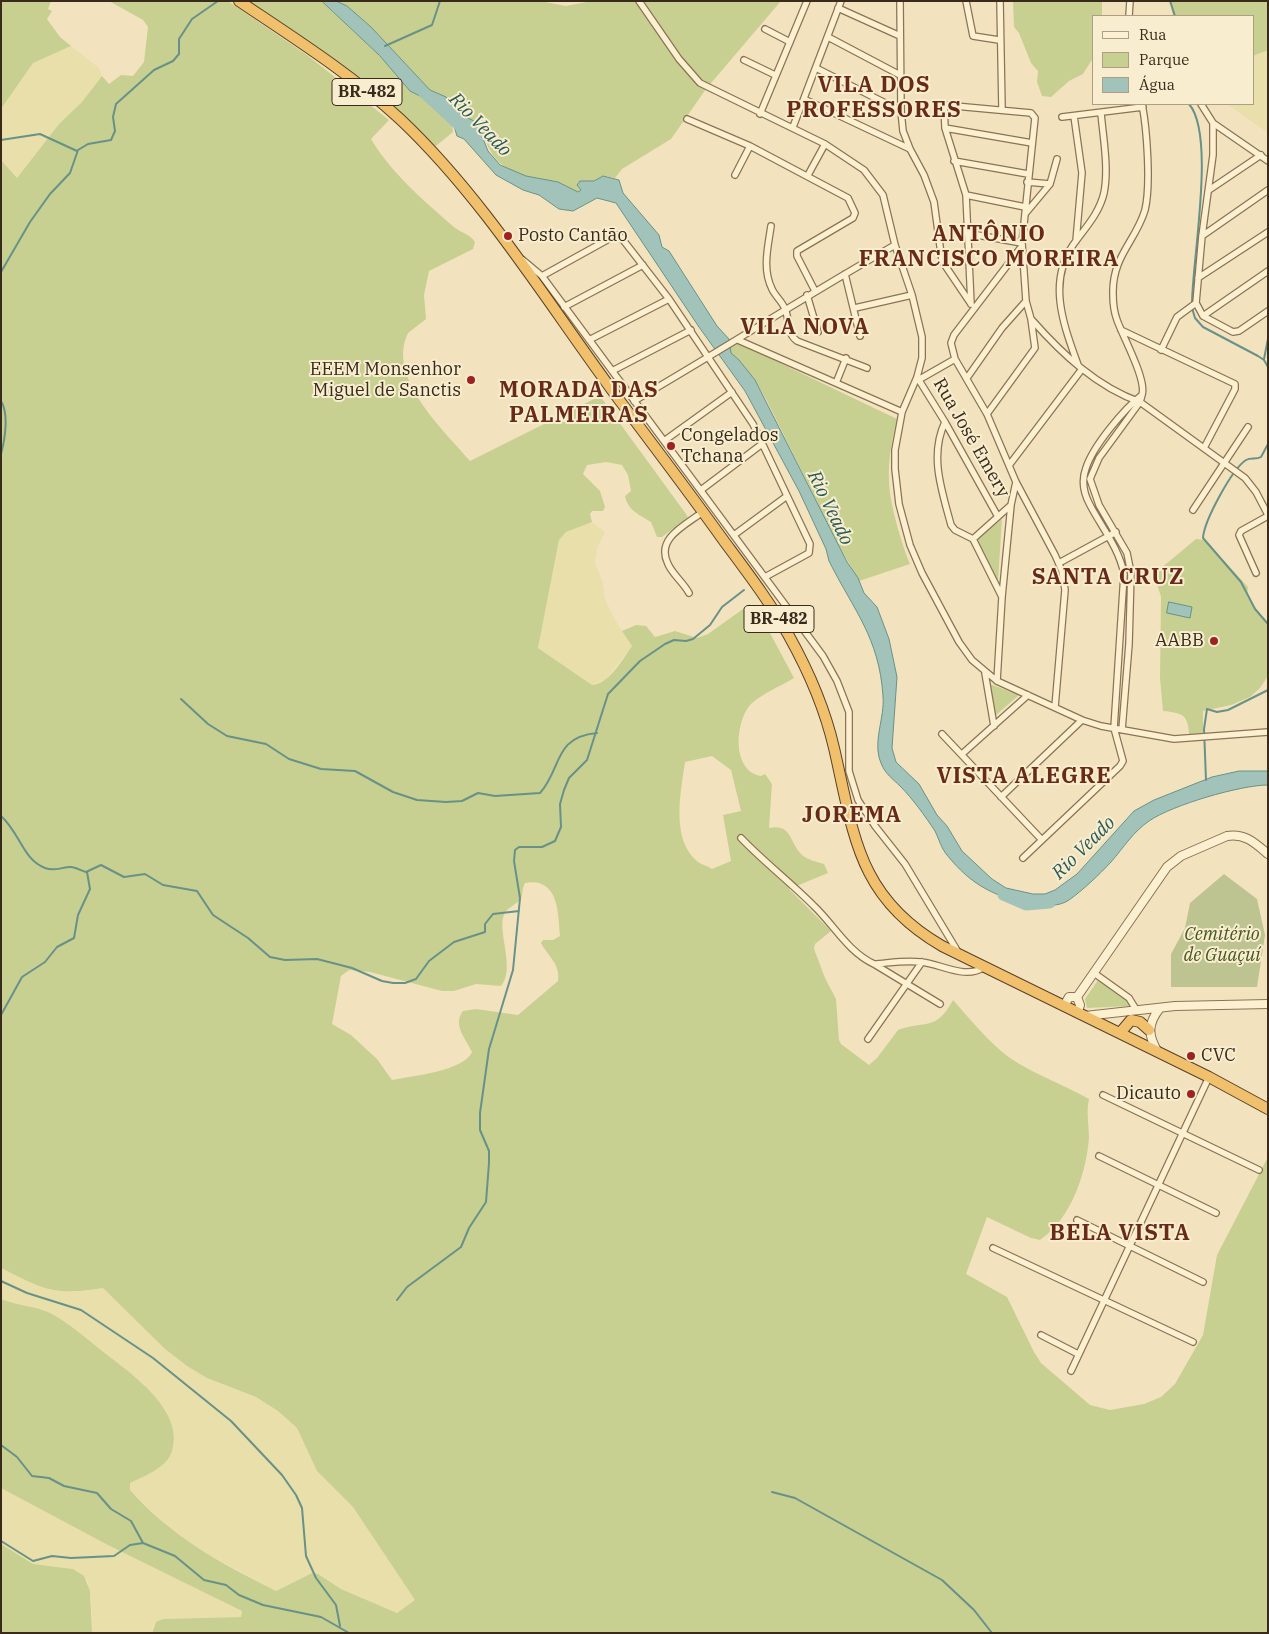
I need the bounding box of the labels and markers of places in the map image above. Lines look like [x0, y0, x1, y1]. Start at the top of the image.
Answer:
place label: Posto Cantão [518, 225, 628, 247]
marker: Posto Cantão [502, 230, 514, 242]
place label: EEEM Monsenhor Miguel de Sanctis [310, 359, 461, 402]
marker: EEEM Monsenhor Miguel de Sanctis [465, 374, 477, 386]
place label: Congelados Tchana [681, 425, 779, 468]
marker: Congelados Tchana [665, 440, 677, 452]
place label: AABB [1155, 630, 1204, 652]
marker: AABB [1208, 635, 1220, 647]
place label: CVC [1201, 1045, 1236, 1067]
marker: CVC [1185, 1050, 1197, 1062]
place label: Dicauto [1116, 1083, 1181, 1105]
marker: Dicauto [1185, 1088, 1197, 1100]

